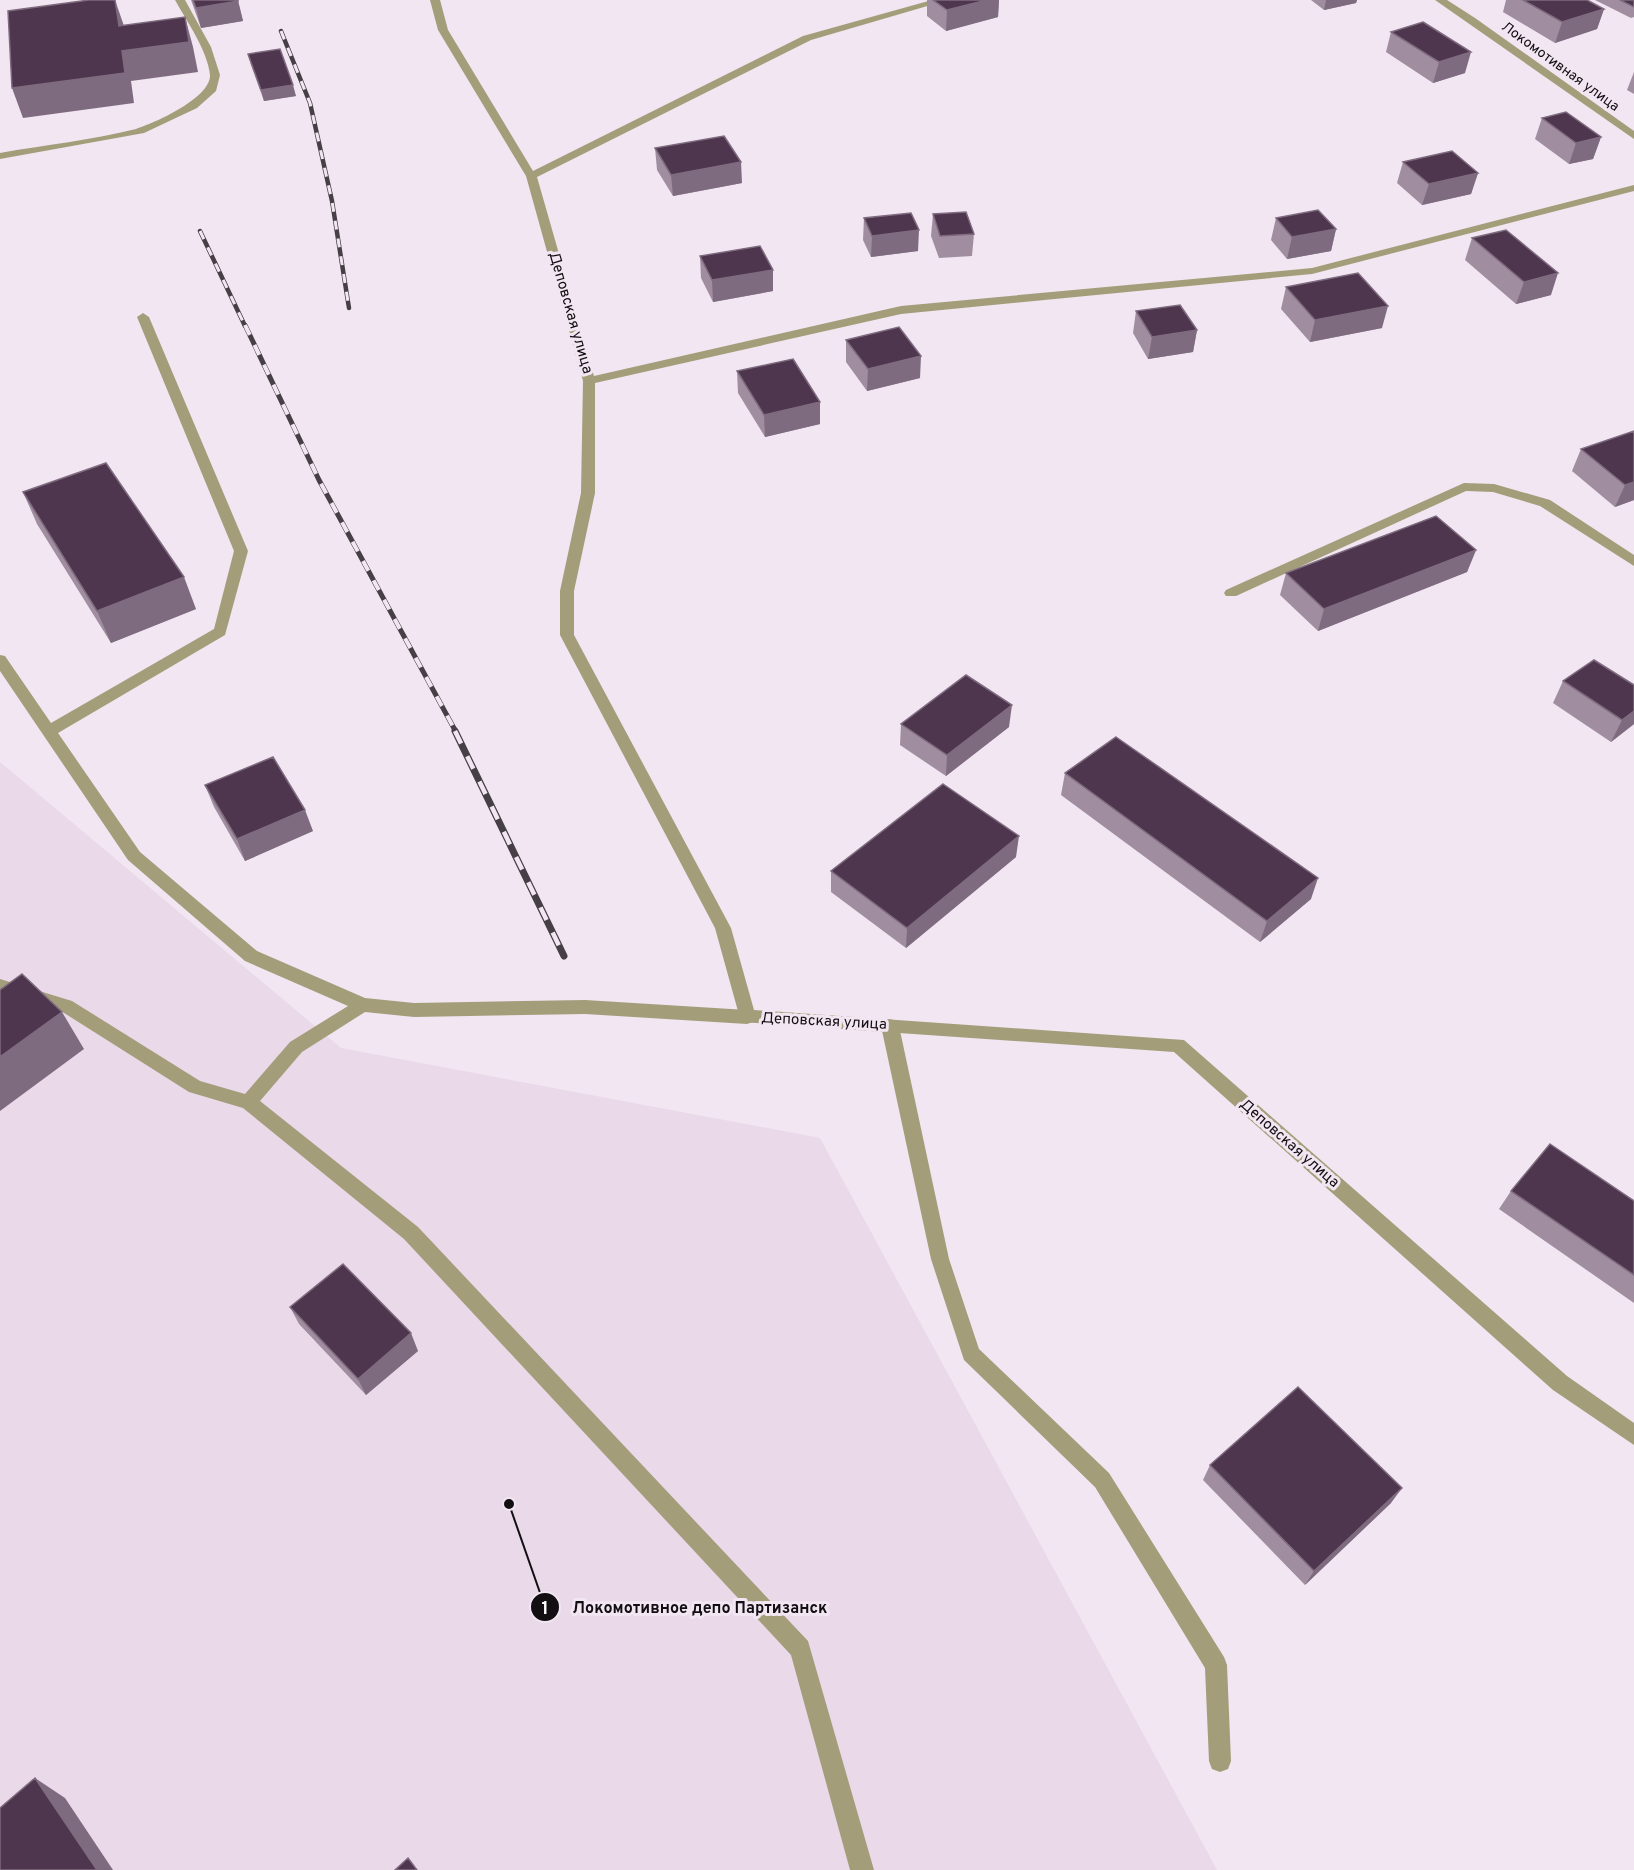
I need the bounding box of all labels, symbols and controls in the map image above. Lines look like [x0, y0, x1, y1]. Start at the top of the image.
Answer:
street label: Локомотивная улица [1498, 18, 1622, 116]
street label: Деповская улица [544, 250, 596, 376]
street label: Деповская улица [761, 1009, 887, 1035]
street label: Деповская улица [1235, 1096, 1343, 1192]
callout: Локомотивное депо Партизанск [530, 1590, 839, 1624]
text: 1 [541, 1598, 549, 1621]
text: Локомотивное депо Партизанск [573, 1599, 827, 1619]

